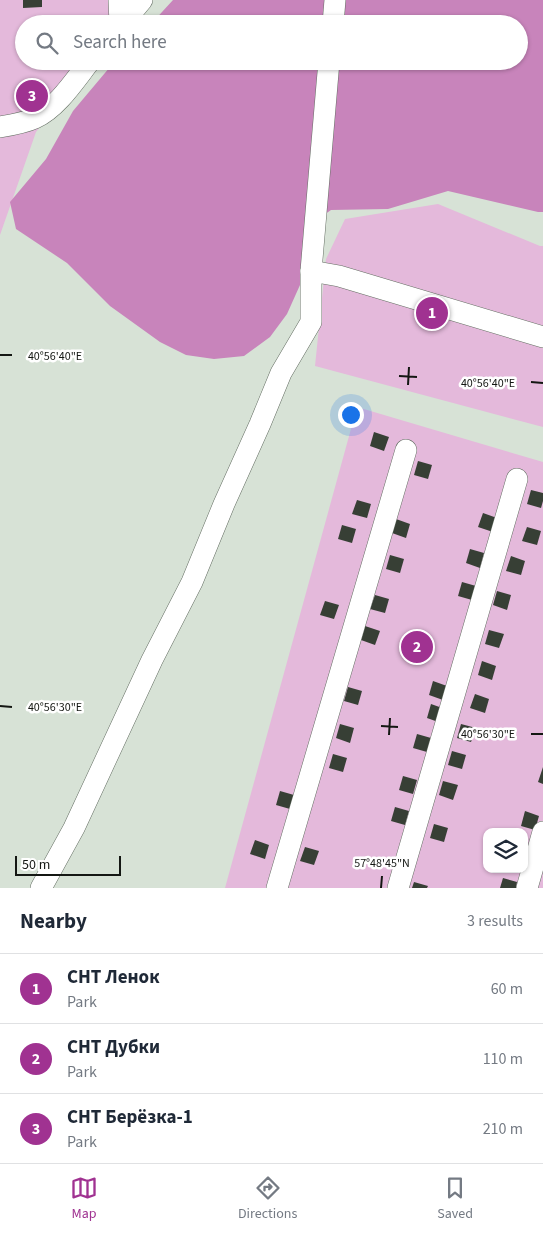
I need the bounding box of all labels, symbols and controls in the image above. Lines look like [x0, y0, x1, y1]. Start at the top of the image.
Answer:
search box [15, 15, 528, 70]
icon: search [33, 29, 61, 57]
text: Search here [73, 29, 167, 56]
pin: 3 [16, 77, 48, 115]
pin: 1 [416, 294, 448, 332]
text: 40°56'40"E [28, 348, 82, 365]
text: 40°56'40"E [461, 375, 515, 392]
your location [338, 402, 364, 428]
pin: 2 [401, 628, 433, 666]
text: 40°56'30"E [28, 699, 82, 716]
text: 40°56'30"E [461, 726, 515, 743]
map controls [483, 828, 528, 873]
button: layers [483, 828, 528, 873]
scale bar [15, 853, 121, 876]
text: 50 m [22, 855, 50, 875]
text: 57°48'45"N [354, 855, 410, 872]
text: Nearby [20, 906, 87, 936]
text: 3 results [467, 910, 523, 932]
text: СНТ Ленок [67, 964, 160, 991]
text: 1 [32, 978, 40, 1000]
text: 60 m [491, 978, 523, 1000]
text: Park [67, 991, 97, 1013]
text: СНТ Дубки [67, 1034, 160, 1061]
text: 2 [32, 1048, 40, 1070]
text: 110 m [483, 1048, 523, 1070]
text: Park [67, 1061, 97, 1083]
text: СНТ Берёзка-1 [67, 1104, 193, 1131]
text: 3 [32, 1118, 40, 1140]
text: 210 m [483, 1118, 523, 1140]
text: Park [67, 1131, 97, 1153]
tab: Map [70, 1174, 98, 1224]
tab: Directions [238, 1174, 297, 1224]
tab: Saved [437, 1174, 473, 1224]

